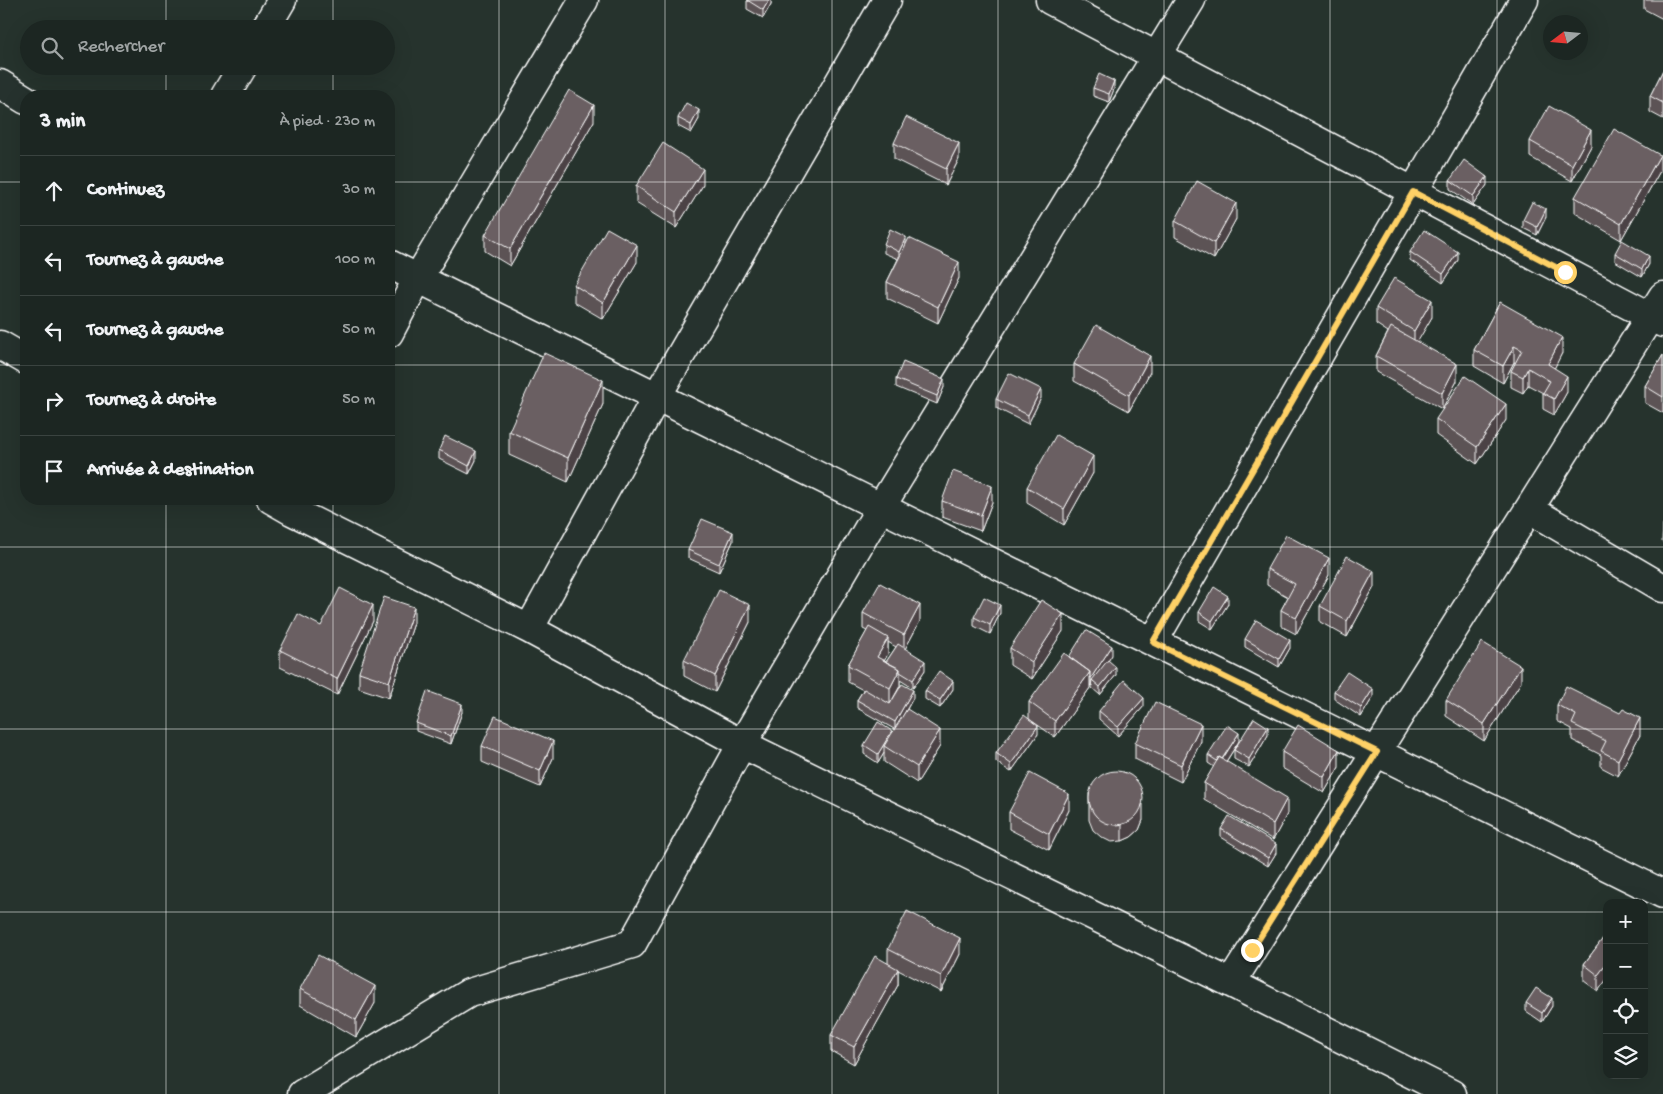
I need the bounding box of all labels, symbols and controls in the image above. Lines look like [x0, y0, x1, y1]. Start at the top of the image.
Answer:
north arrow [1543, 15, 1588, 60]
search box [20, 20, 395, 75]
icon: search [38, 34, 66, 62]
text: Rechercher [78, 36, 164, 59]
text: 3 min [40, 110, 85, 135]
text: À pied · 230 m [280, 113, 375, 132]
icon: ahead [40, 177, 68, 205]
text: Continuez [87, 179, 164, 202]
text: 30 m [342, 181, 375, 200]
icon: left [40, 247, 68, 275]
text: Tournez à gauche [87, 249, 223, 272]
text: 100 m [335, 251, 375, 270]
route start [1554, 261, 1577, 284]
icon: left [40, 317, 68, 345]
text: Tournez à gauche [87, 319, 223, 342]
text: 50 m [342, 321, 375, 340]
icon: right [40, 387, 68, 415]
text: Tournez à droite [87, 389, 216, 412]
text: 50 m [342, 391, 375, 410]
icon: arrive [40, 457, 68, 485]
text: Arrivée à destination [87, 459, 253, 482]
map controls [1603, 899, 1648, 1079]
button: + [1603, 899, 1648, 944]
route end [1241, 939, 1264, 962]
button: − [1603, 944, 1648, 989]
button: locate [1603, 989, 1648, 1034]
button: layers [1603, 1034, 1648, 1079]

